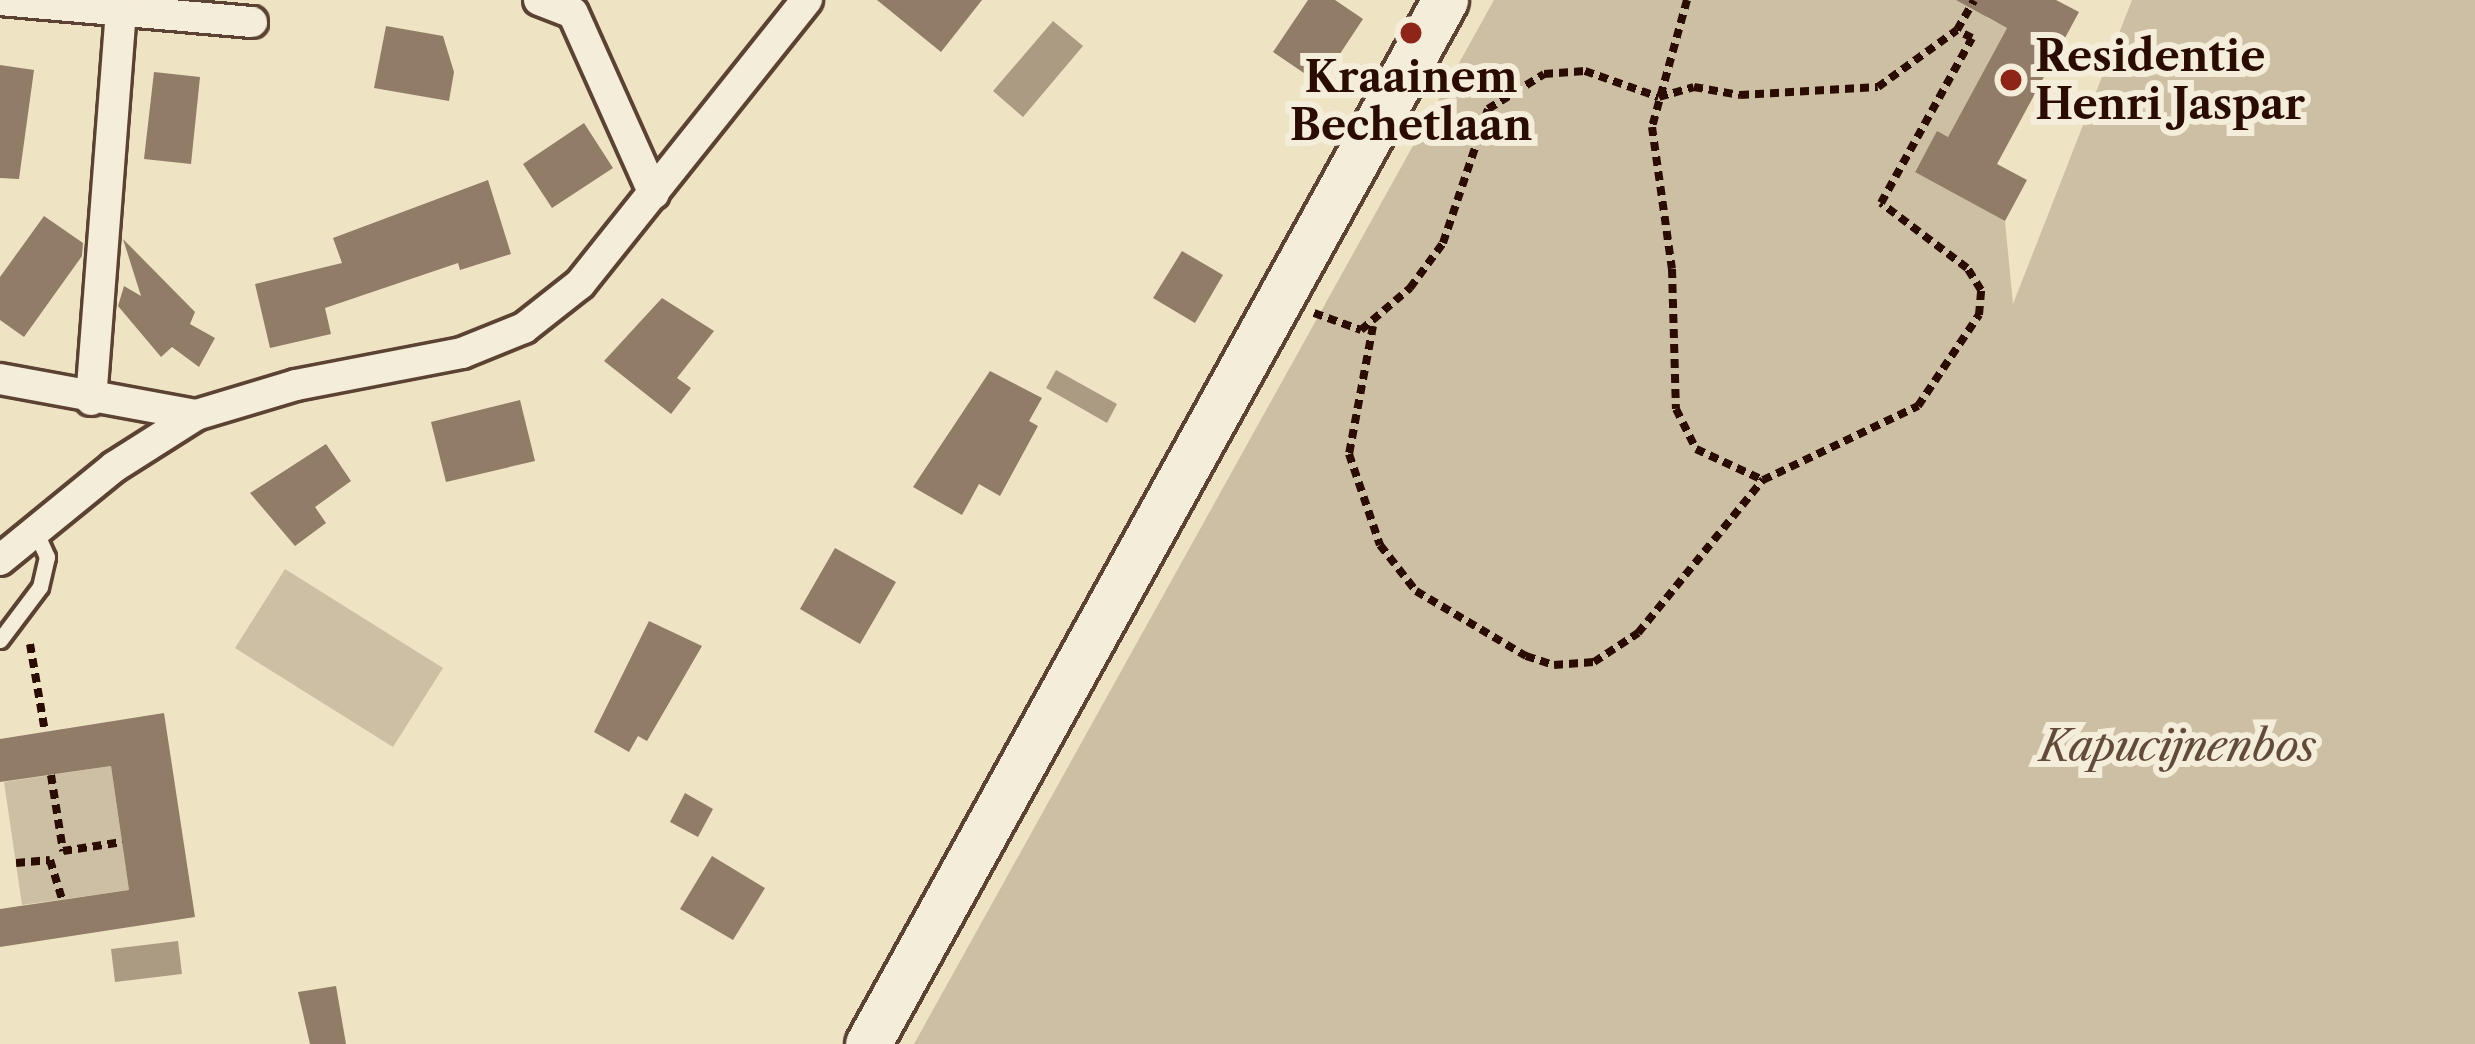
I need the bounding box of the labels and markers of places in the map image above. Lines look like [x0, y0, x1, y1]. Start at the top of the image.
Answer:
marker: Kraainem Bechetlaan [1398, 20, 1424, 46]
place label: Residentie Henri Jaspar [2035, 31, 2305, 130]
place label: Kraainem Bechetlaan [1290, 52, 1532, 150]
marker: Residentie Henri Jaspar [1998, 67, 2024, 93]

